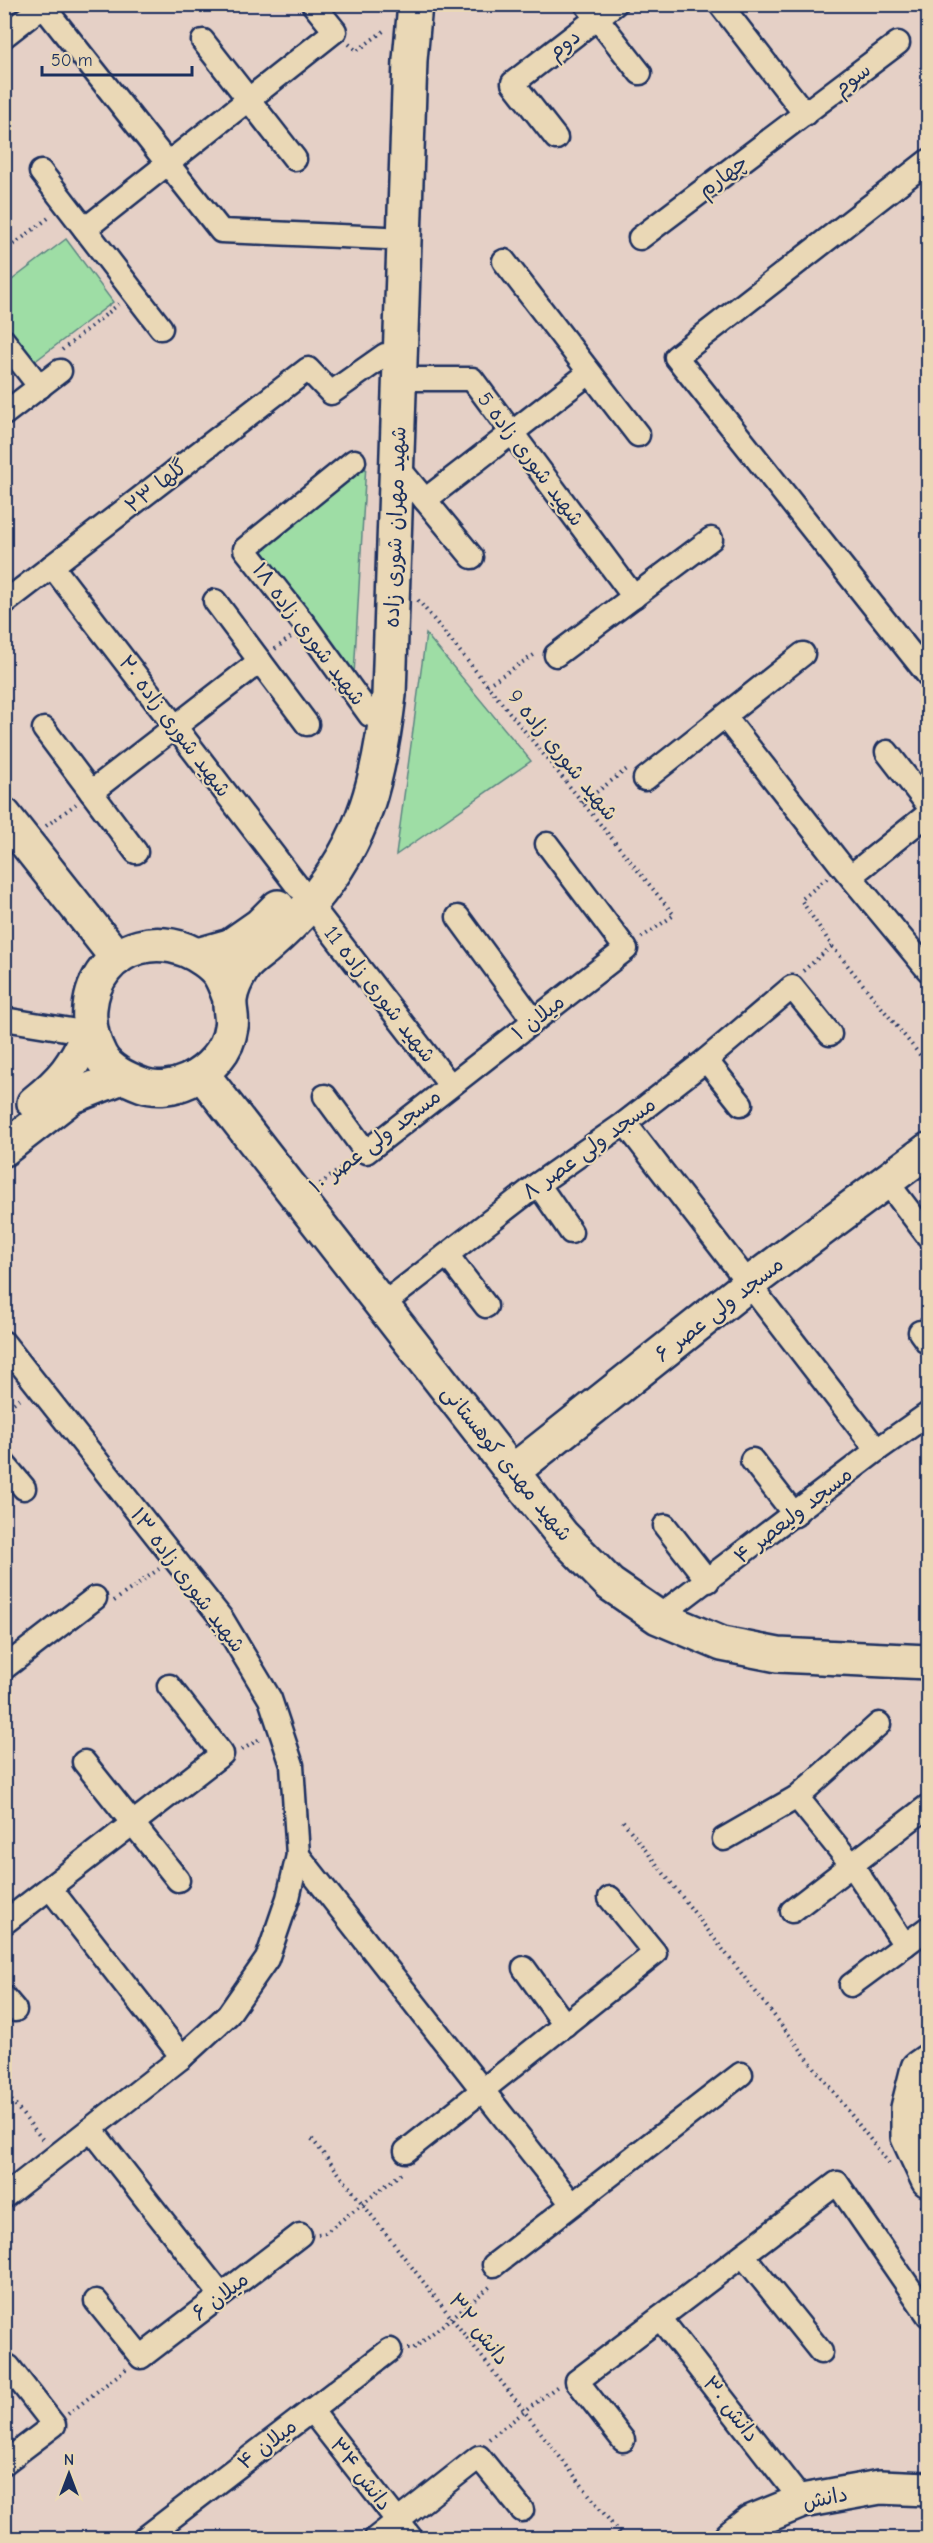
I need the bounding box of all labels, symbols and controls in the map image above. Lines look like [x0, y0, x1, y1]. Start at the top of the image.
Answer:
street label: دوم [543, 24, 587, 67]
scale bar [42, 39, 192, 77]
text: 50 m [51, 50, 93, 71]
street label: سوم [829, 57, 878, 104]
street label: چهارم [694, 150, 755, 205]
street label: شهید شوری زاده 5 [472, 387, 589, 531]
street label: شهید مهران شوری زاده [379, 426, 412, 628]
street label: گلها ۲۳ [120, 454, 192, 518]
street label: شهید شوری زاده ۱۸ [247, 558, 370, 711]
street label: شهید شوری زاده ۲۰ [113, 650, 236, 802]
street label: شهید شوری زاده 9 [502, 685, 623, 826]
street label: شهید شوری زاده 11 [318, 921, 441, 1068]
street label: میلان ۱ [507, 989, 569, 1045]
street label: مسجد ولی عصر ۱۰ [305, 1084, 447, 1200]
street label: مسجد ولی عصر ۸ [518, 1092, 661, 1206]
street label: مسجد ولی عصر ۶ [650, 1251, 789, 1368]
street label: شهید مهدی کوهستانی [435, 1380, 577, 1547]
street label: مسجد ولیعصر ۴ [729, 1462, 857, 1568]
street label: شهید شوری زاده ۱۳ [125, 1503, 250, 1658]
street label: میلان ۶ [187, 2267, 253, 2325]
street label: دانش ۳۲ [444, 2289, 514, 2369]
street label: دانش ۳۰ [698, 2371, 764, 2447]
street label: میلان ۴ [233, 2414, 301, 2474]
street label: دانش ۳۴ [325, 2433, 397, 2515]
north arrow [39, 2444, 99, 2504]
text: N [64, 2451, 74, 2469]
street label: دانش [800, 2482, 850, 2514]

